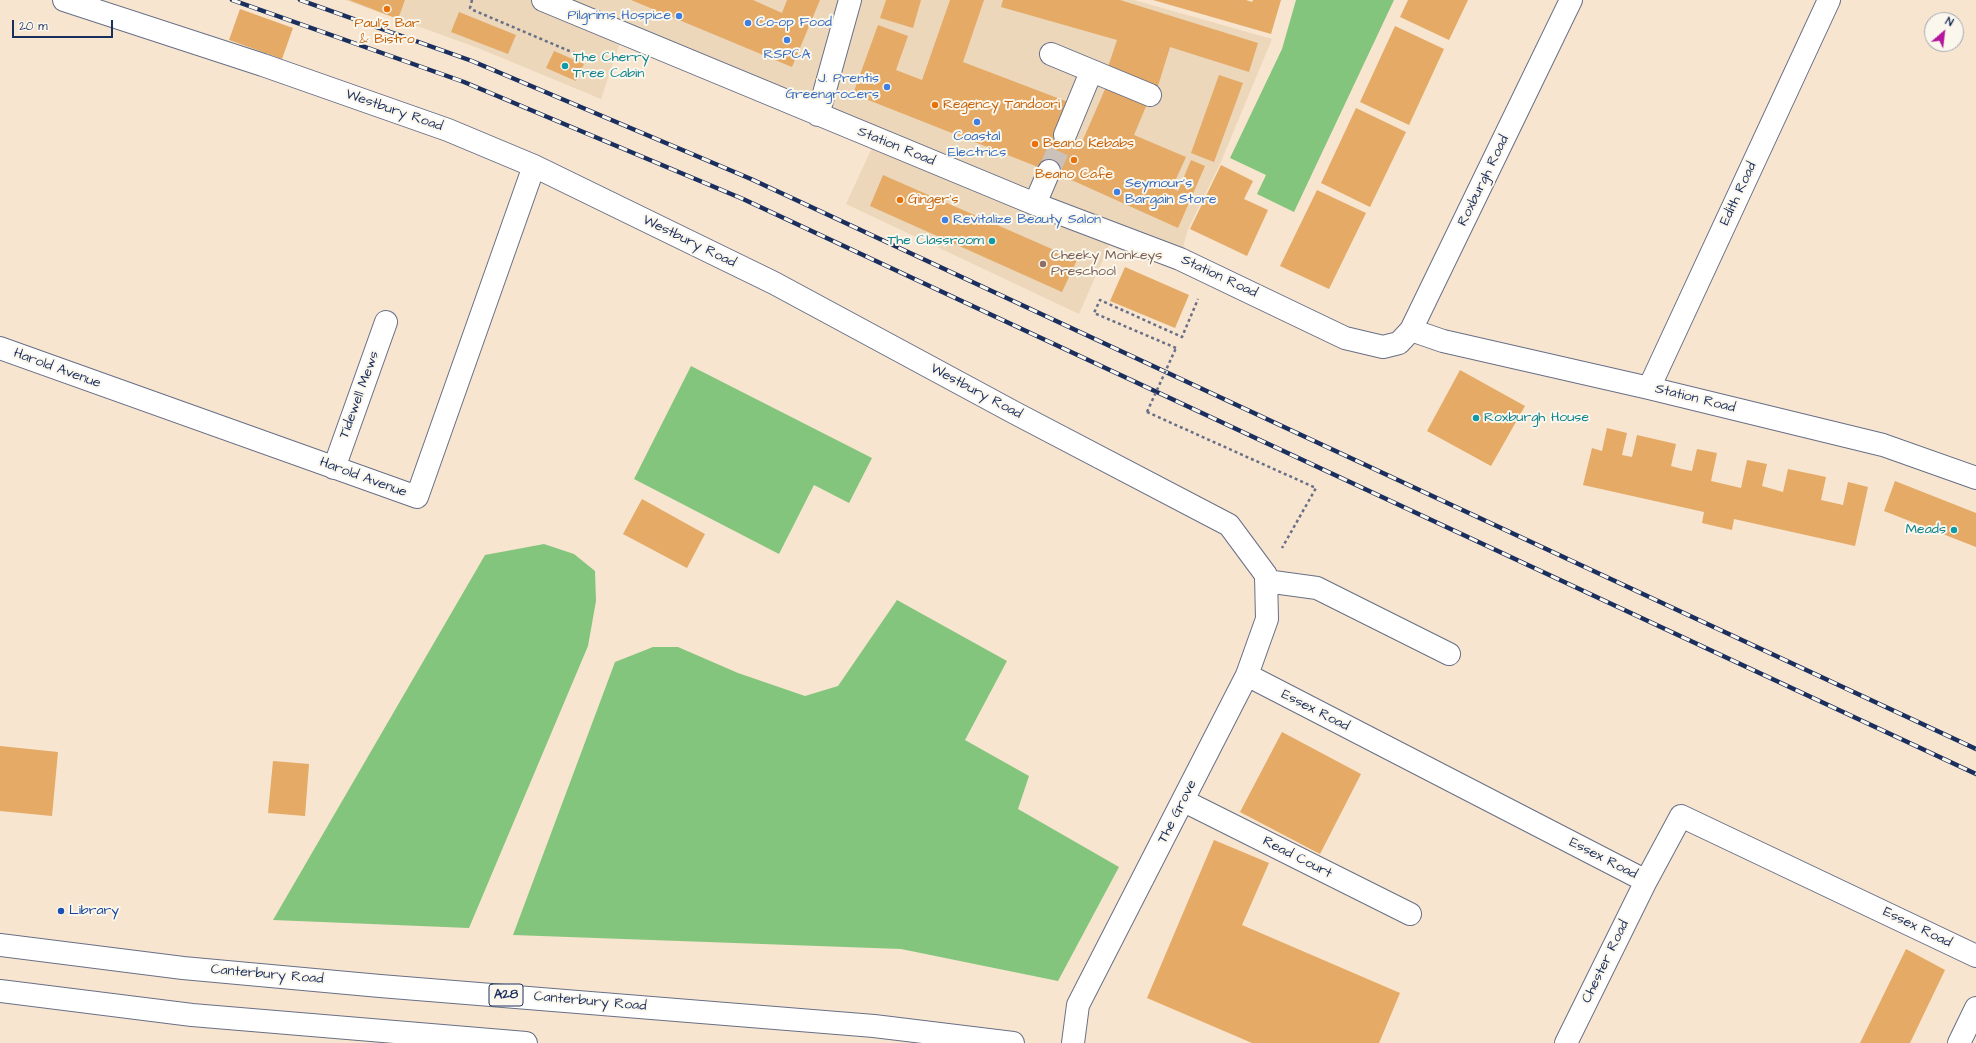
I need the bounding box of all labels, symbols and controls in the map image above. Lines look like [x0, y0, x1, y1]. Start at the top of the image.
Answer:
marker: Paul's Bar & Bistro [382, 4, 392, 14]
place label: Pilgrims Hospice [567, 8, 671, 24]
marker: Pilgrims Hospice [674, 11, 684, 21]
scale bar [14, 12, 115, 38]
north arrow [1924, 12, 1964, 52]
text: N [1943, 14, 1956, 30]
place label: Co-op Food [756, 15, 832, 31]
place label: Paul's Bar & Bistro [354, 16, 420, 48]
text: 20 m [19, 18, 48, 35]
marker: Co-op Food [743, 18, 753, 28]
marker: RSPCA [782, 35, 792, 45]
place label: RSPCA [764, 47, 810, 63]
place label: The Cherry Tree Cabin [573, 50, 649, 82]
marker: The Cherry Tree Cabin [560, 61, 570, 71]
place label: J. Prentis Greengrocers [785, 71, 879, 104]
marker: J. Prentis Greengrocers [882, 82, 892, 92]
street label: Westbury Road [343, 87, 445, 135]
place label: Regency Tandoori [943, 97, 1060, 113]
marker: Regency Tandoori [930, 100, 940, 110]
marker: Coastal Electrics [972, 117, 982, 127]
street label: Station Road [855, 124, 937, 170]
place label: Coastal Electrics [948, 129, 1006, 162]
street label: Roxburgh Road [1455, 133, 1513, 229]
place label: Beano Kebabs [1043, 136, 1134, 152]
marker: Beano Kebabs [1030, 139, 1040, 149]
marker: Beano Cafe [1069, 155, 1079, 165]
street label: Edith Road [1717, 160, 1761, 228]
place label: Beano Cafe [1035, 167, 1113, 183]
place label: Seymour's Bargain Store [1125, 176, 1217, 208]
marker: Seymour's Bargain Store [1112, 187, 1122, 197]
place label: Ginger's [908, 192, 959, 208]
marker: Ginger's [895, 195, 905, 205]
street label: Westbury Road [640, 212, 738, 272]
place label: Revitalize Beauty Salon [953, 212, 1101, 228]
marker: Revitalize Beauty Salon [940, 215, 950, 225]
place label: The Classroom [888, 233, 984, 249]
marker: The Classroom [987, 236, 997, 246]
place label: Cheeky Monkeys Preschool [1051, 248, 1162, 280]
street label: Station Road [1178, 252, 1260, 302]
marker: Cheeky Monkeys Preschool [1038, 259, 1048, 269]
street label: Harold Avenue [11, 345, 103, 393]
street label: Tidewell Mews [336, 349, 384, 441]
street label: Westbury Road [927, 361, 1025, 423]
street label: Station Road [1653, 381, 1737, 417]
place label: Roxburgh House [1484, 410, 1589, 426]
marker: Roxburgh House [1471, 413, 1481, 423]
street label: Harold Avenue [317, 454, 409, 502]
place label: Meads [1906, 522, 1946, 538]
marker: Meads [1949, 525, 1959, 535]
street label: Essex Road [1278, 687, 1352, 735]
street label: The Grove [1155, 777, 1201, 847]
street label: Read Court [1259, 833, 1335, 883]
street label: Essex Road [1566, 835, 1640, 883]
place label: Library [69, 903, 119, 919]
street label: Essex Road [1880, 904, 1954, 952]
marker: Library [56, 906, 66, 916]
street label: Chester Road [1579, 918, 1633, 1006]
street label: Canterbury Road [210, 962, 324, 988]
road number: A28 [489, 984, 523, 1006]
street label: Canterbury Road [533, 989, 647, 1015]

